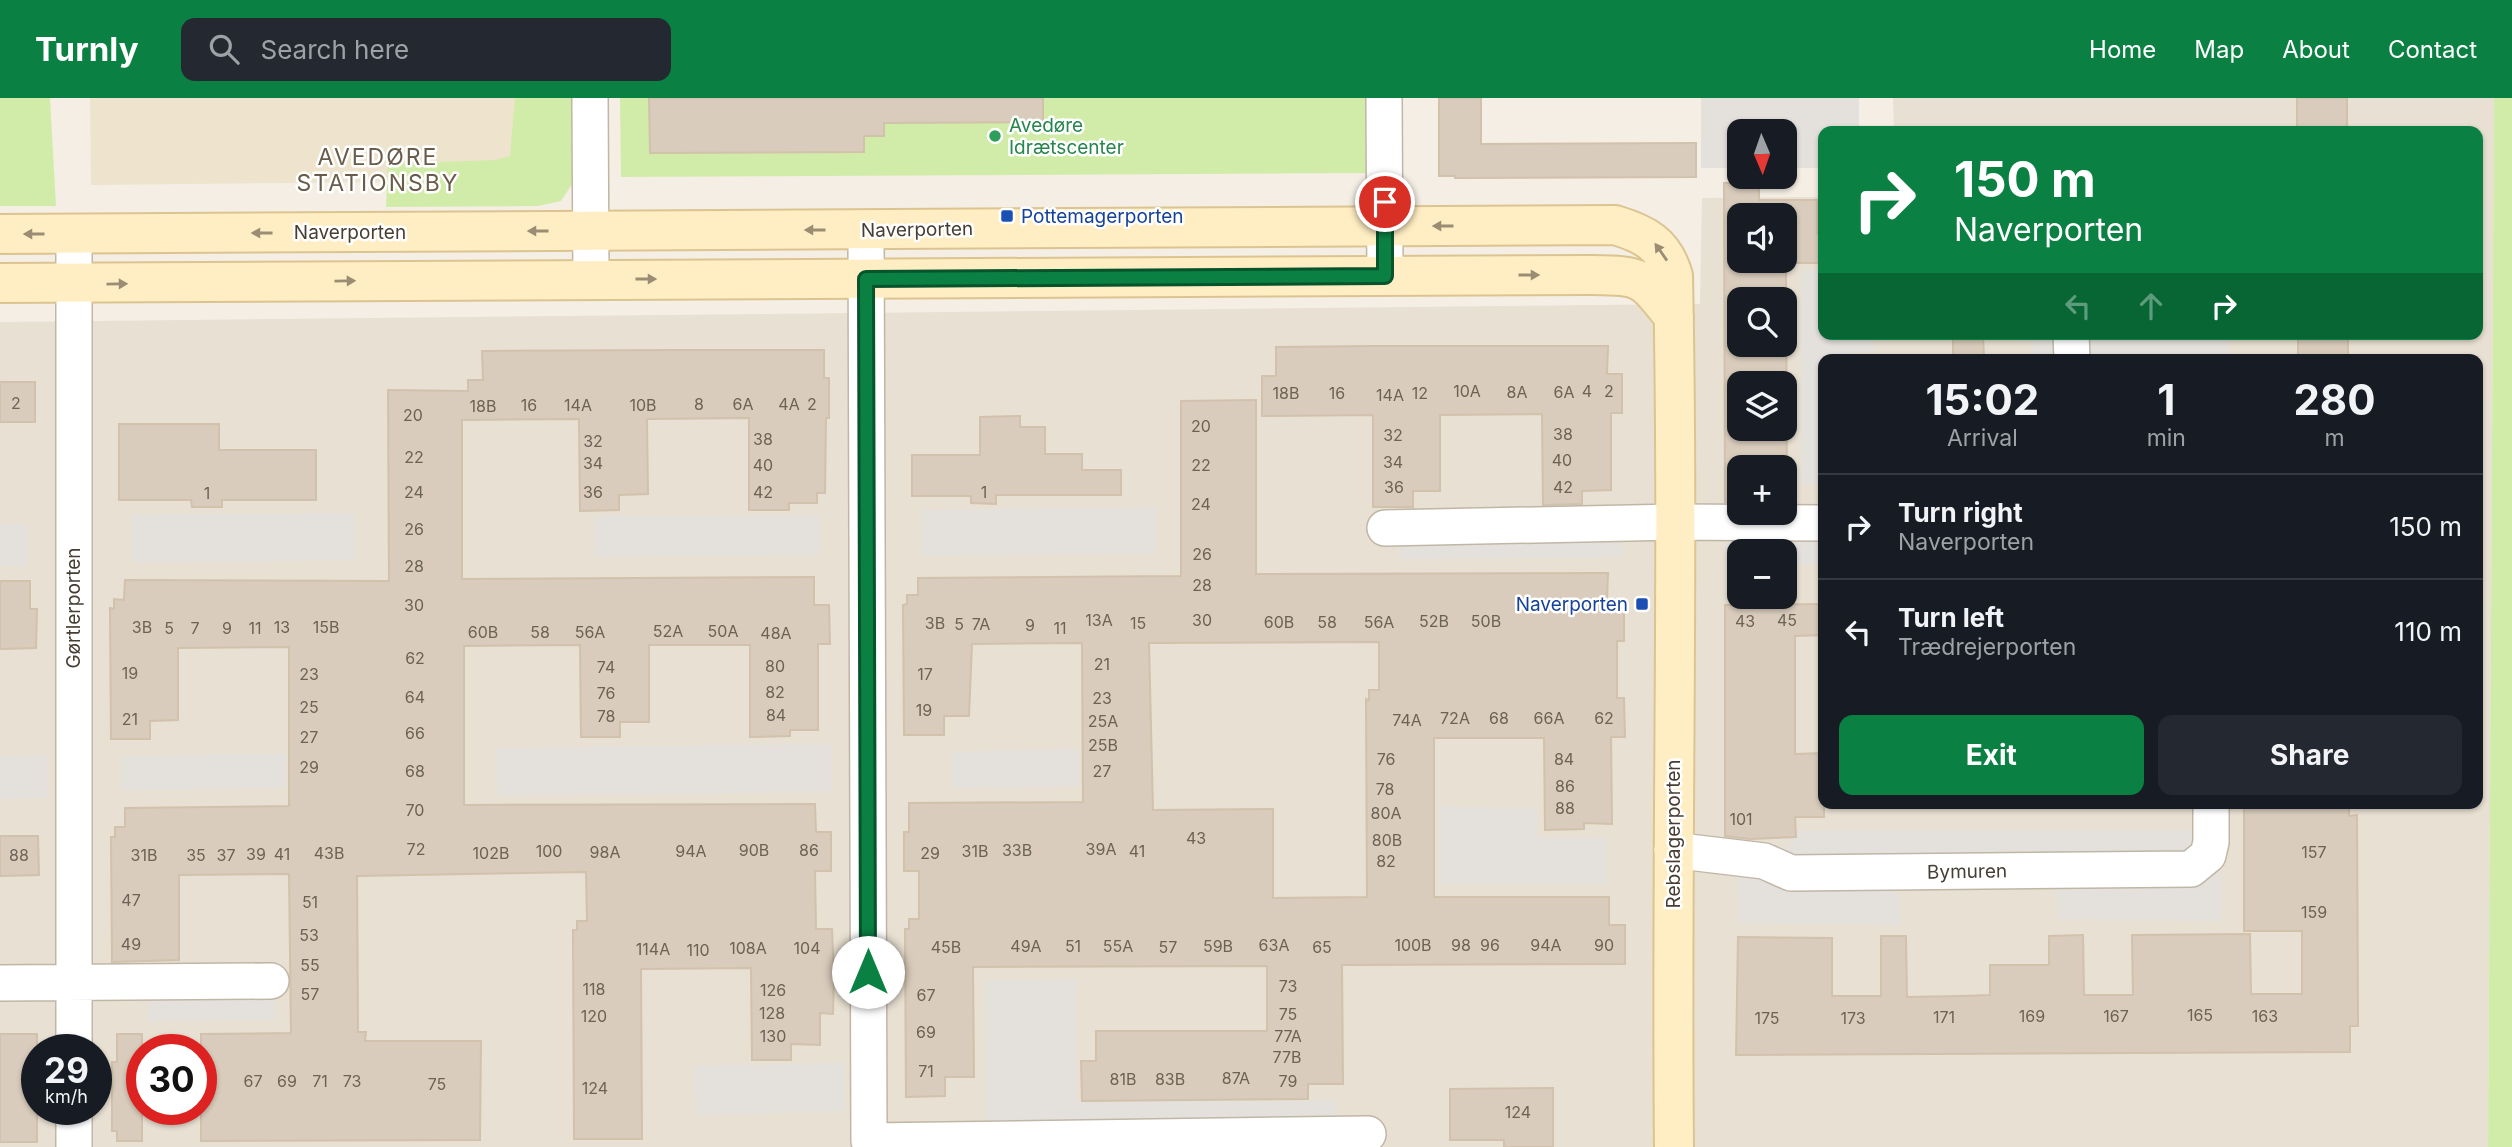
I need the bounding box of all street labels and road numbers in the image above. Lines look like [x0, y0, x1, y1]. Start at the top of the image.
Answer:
street label: Naverporten [861, 217, 973, 242]
street label: Naverporten [294, 221, 406, 244]
street label: Gørtlerporten [62, 547, 85, 669]
street label: Rebslagerporten [1662, 760, 1685, 908]
street label: Bymuren [1927, 859, 2007, 884]

